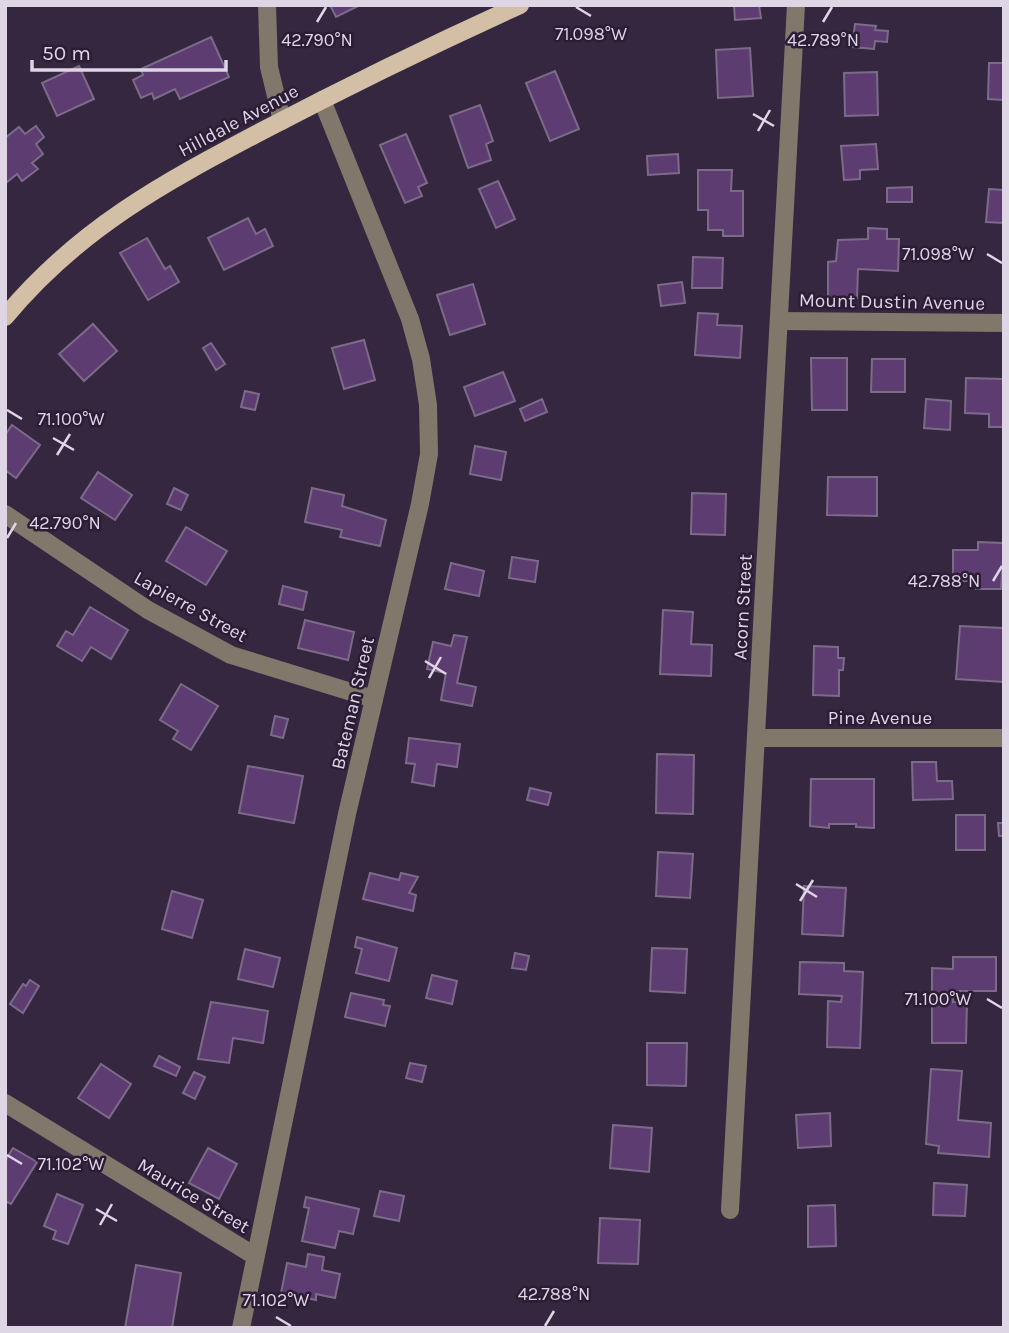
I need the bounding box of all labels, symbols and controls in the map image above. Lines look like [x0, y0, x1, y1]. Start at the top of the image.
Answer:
text: 71.098°W [555, 23, 627, 45]
scale bar [32, 28, 226, 72]
text: 42.790°N [281, 29, 353, 51]
text: 42.789°N [787, 29, 859, 51]
text: 50 m [42, 41, 91, 65]
street label: Hilldale Avenue [175, 80, 302, 162]
text: 71.098°W [902, 243, 974, 265]
street label: Mount Dustin Avenue [799, 289, 985, 315]
text: 71.100°W [37, 408, 105, 430]
text: 42.790°N [29, 512, 101, 534]
street label: Acorn Street [729, 553, 757, 661]
street label: Lapierre Street [130, 567, 251, 647]
text: 42.788°N [908, 570, 980, 592]
street label: Bateman Street [327, 635, 379, 772]
street label: Pine Avenue [828, 707, 932, 729]
text: 71.100°W [904, 988, 972, 1010]
text: 71.102°W [38, 1153, 104, 1175]
street label: Maurice Street [133, 1154, 254, 1238]
text: 42.788°N [518, 1283, 590, 1305]
text: 71.102°W [243, 1289, 309, 1311]

